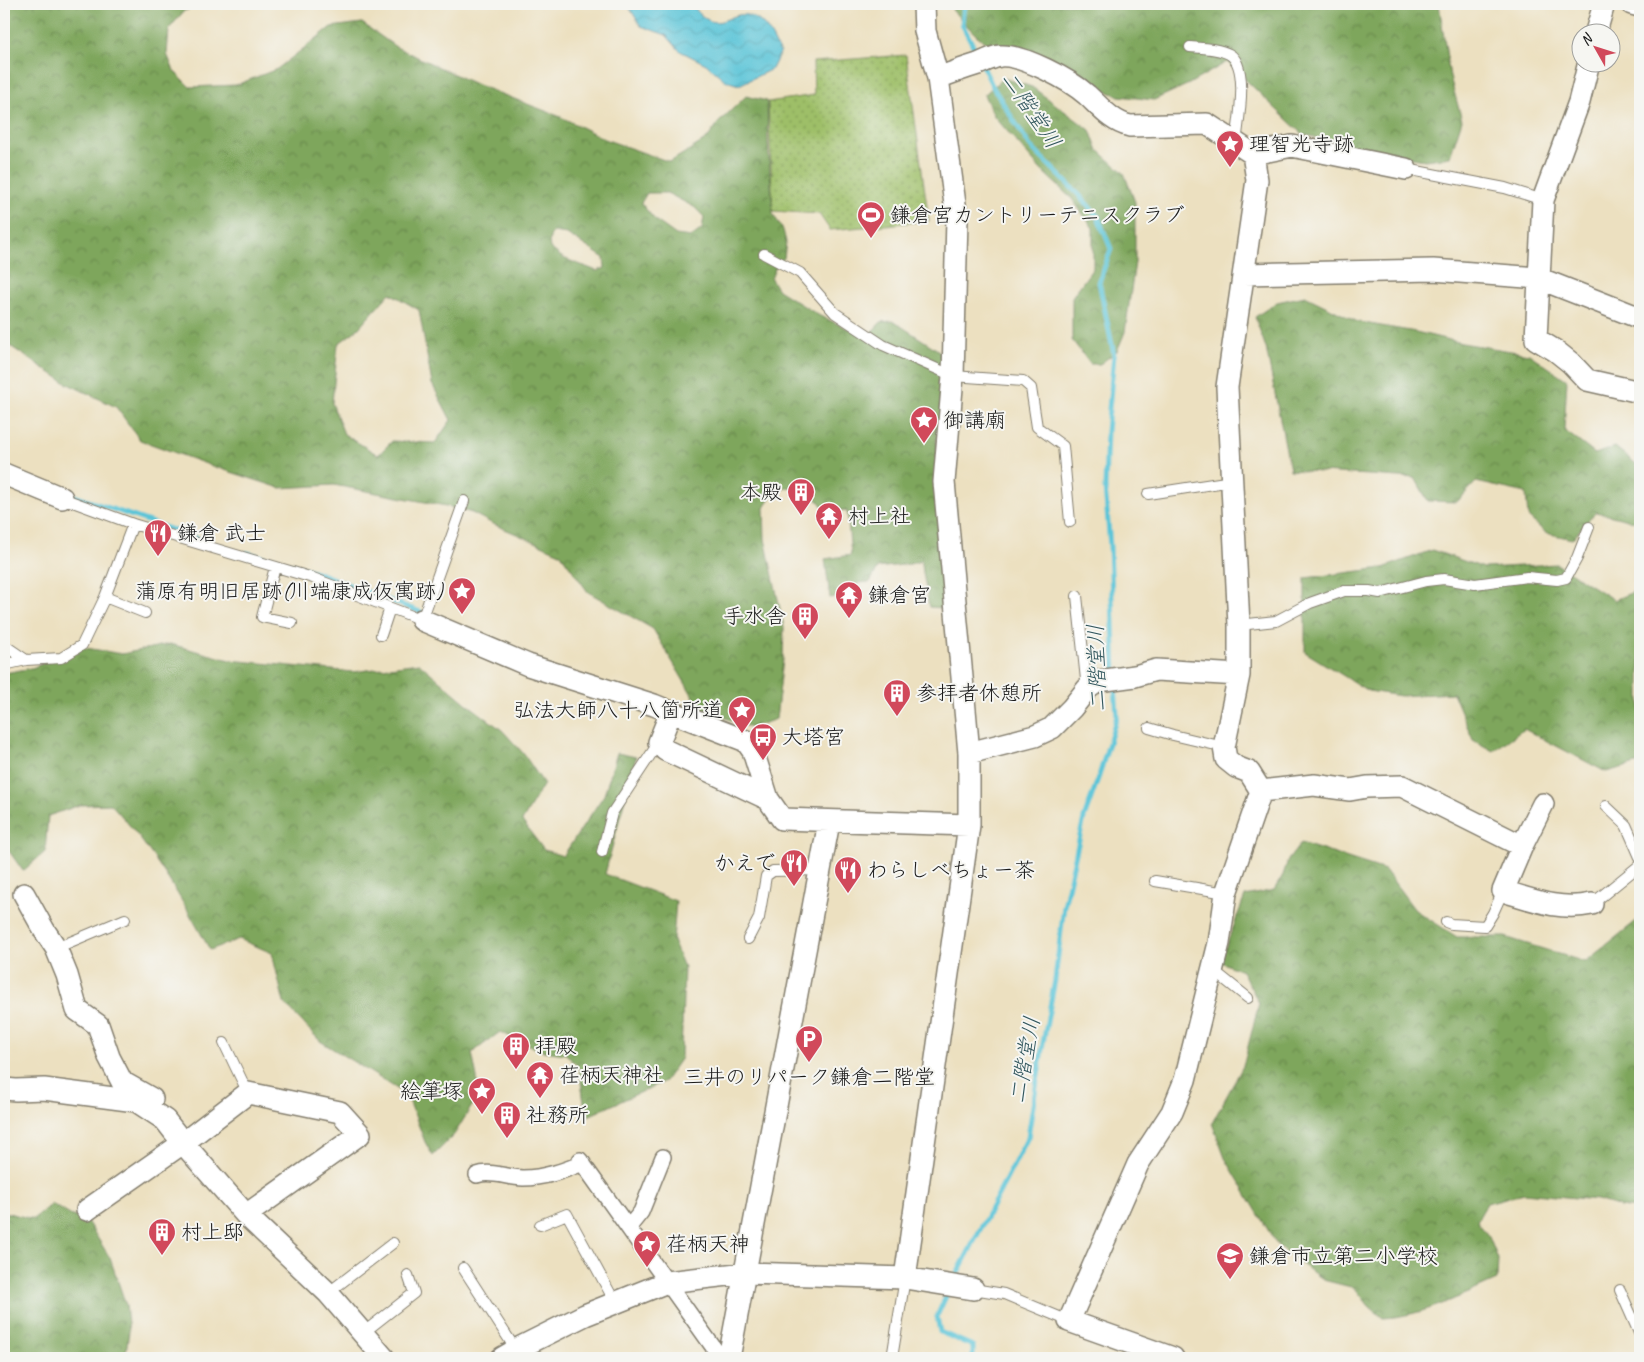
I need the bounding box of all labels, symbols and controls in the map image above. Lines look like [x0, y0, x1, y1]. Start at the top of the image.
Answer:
north arrow [1572, 22, 1622, 72]
text: N [1577, 30, 1597, 49]
water label: 二階堂川 [995, 66, 1067, 154]
place icon: 理智光寺跡 [1215, 129, 1245, 168]
place label: 理智光寺跡 [1249, 131, 1354, 157]
sports icon: 鎌倉宮カントリーテニスクラブ [856, 200, 886, 239]
place label: 鎌倉宮カントリーテニスクラブ [890, 202, 1184, 228]
place icon: 御講廟 [909, 405, 939, 444]
place label: 御講廟 [943, 407, 1006, 433]
building icon: 本殿 [786, 477, 816, 516]
place label: 本殿 [740, 479, 782, 505]
temple icon: 村上社 [814, 501, 844, 540]
place label: 村上社 [848, 503, 911, 529]
restaurant icon: 鎌倉 武士 [143, 518, 173, 557]
place label: 鎌倉 武士 [177, 520, 266, 546]
place icon: 蒲原有明旧居跡(川端康成仮寓跡) [447, 576, 477, 615]
place label: 蒲原有明旧居跡(川端康成仮寓跡) [135, 578, 444, 604]
temple icon: 鎌倉宮 [834, 580, 864, 619]
place label: 鎌倉宮 [868, 582, 931, 608]
building icon: 手水舎 [790, 601, 820, 640]
place label: 手水舎 [723, 603, 786, 629]
water label: 二階堂川 [1081, 624, 1113, 712]
building icon: 参拝者休憩所 [882, 678, 912, 717]
place label: 参拝者休憩所 [916, 680, 1042, 706]
place icon: 弘法大師八十八箇所道 [727, 695, 757, 734]
place label: 弘法大師八十八箇所道 [513, 697, 723, 723]
bus stop icon: 大塔宮 [748, 722, 778, 761]
place label: 大塔宮 [782, 724, 845, 750]
restaurant icon: かえで [779, 848, 809, 887]
place label: かえで [714, 850, 775, 876]
restaurant icon: わらしべちょー茶 [833, 855, 863, 894]
place label: わらしべちょー茶 [867, 857, 1035, 883]
water label: 二階堂川 [1004, 1014, 1046, 1106]
parking icon: 三井のリパーク鎌倉二階堂 [794, 1024, 824, 1063]
building icon: 拝殿 [501, 1031, 531, 1070]
place label: 拝殿 [535, 1033, 577, 1059]
temple icon: 荏柄天神社 [525, 1060, 555, 1099]
place label: 荏柄天神社 [559, 1062, 664, 1088]
place label: 三井のリパーク鎌倉二階堂 [683, 1064, 935, 1090]
place icon: 絵筆塚 [467, 1076, 497, 1115]
place label: 絵筆塚 [400, 1078, 463, 1104]
building icon: 社務所 [492, 1100, 522, 1139]
place label: 社務所 [526, 1102, 589, 1128]
building icon: 村上邸 [147, 1217, 177, 1256]
place label: 村上邸 [181, 1219, 244, 1245]
place icon: 荏柄天神 [632, 1229, 662, 1268]
place label: 荏柄天神 [666, 1231, 750, 1257]
school or university icon: 鎌倉市立第二小学校 [1215, 1241, 1245, 1280]
place label: 鎌倉市立第二小学校 [1249, 1243, 1438, 1269]

